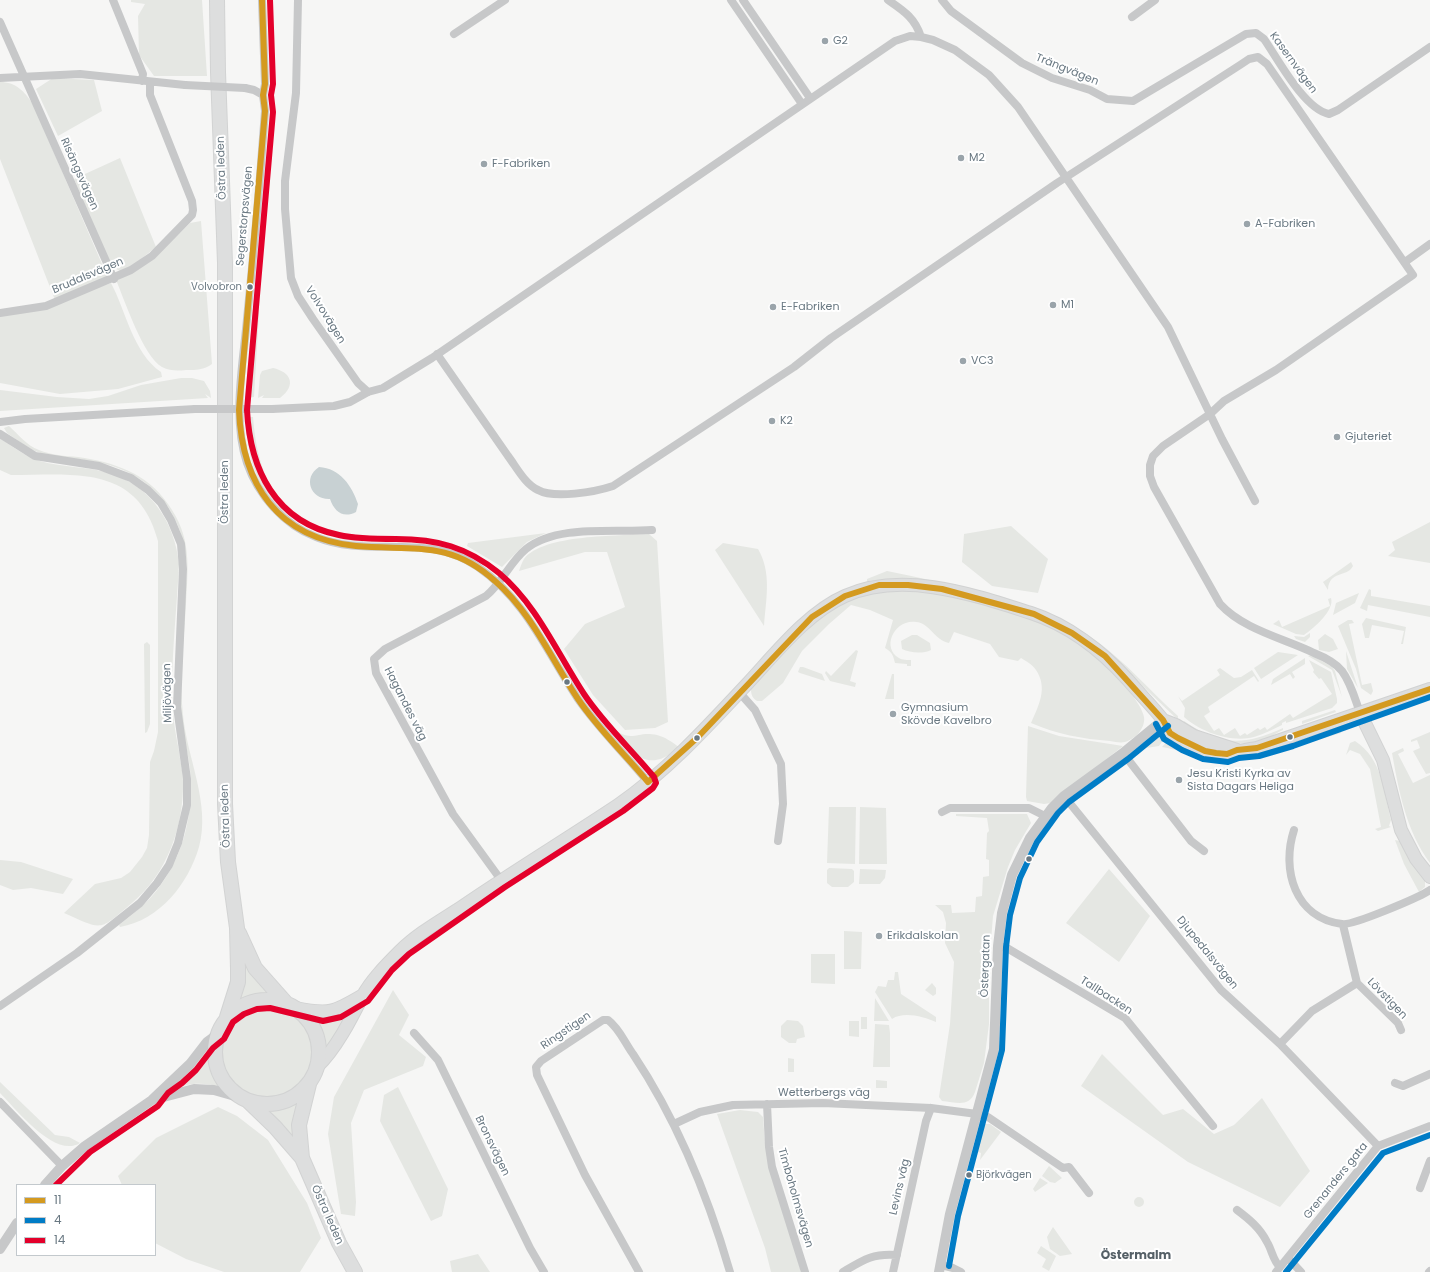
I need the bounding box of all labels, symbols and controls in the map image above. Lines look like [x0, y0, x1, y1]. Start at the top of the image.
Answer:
street label: Kasernvägen [1266, 30, 1320, 96]
place label: G2 [833, 34, 848, 48]
marker: G2 [820, 36, 830, 46]
street label: Trängvägen [1034, 51, 1100, 89]
street label: Risängsvägen [57, 136, 101, 212]
street label: Östra leden [214, 136, 230, 200]
place label: M2 [969, 151, 985, 165]
marker: M2 [956, 153, 966, 163]
place label: F-Fabriken [492, 157, 550, 171]
marker: F-Fabriken [479, 159, 489, 169]
street label: Segerstorpsvägen [234, 165, 256, 267]
place label: A-Fabriken [1255, 217, 1315, 231]
marker: A-Fabriken [1242, 219, 1252, 229]
street label: Brudalsvägen [50, 255, 126, 297]
place label: Volvobron [191, 281, 242, 293]
marker: Volvobron [245, 282, 255, 292]
street label: Volvovägen [302, 284, 348, 346]
place label: M1 [1061, 298, 1074, 312]
place label: E-Fabriken [781, 300, 839, 314]
marker: M1 [1048, 300, 1058, 310]
marker: E-Fabriken [768, 302, 778, 312]
place label: VC3 [971, 354, 993, 368]
marker: VC3 [958, 356, 968, 366]
place label: K2 [780, 414, 793, 428]
marker: K2 [767, 416, 777, 426]
place label: Gjuteriet [1345, 430, 1392, 444]
marker: Gjuteriet [1332, 432, 1342, 442]
street label: Östra leden [218, 460, 232, 524]
street label: Miljövägen [161, 663, 175, 723]
street label: Hagandes väg [381, 665, 429, 743]
unlabelled marker [562, 677, 572, 687]
place label: Gymnasium Skövde Kavelbro [901, 701, 992, 727]
marker: Gymnasium Skövde Kavelbro [888, 709, 898, 719]
unlabelled marker [1285, 732, 1295, 742]
unlabelled marker [692, 733, 702, 743]
place label: Jesu Kristi Kyrka av Sista Dagars Heliga [1187, 767, 1294, 793]
marker: Jesu Kristi Kyrka av Sista Dagars Heliga [1174, 775, 1184, 785]
street label: Östra leden [218, 784, 234, 848]
unlabelled marker [1024, 854, 1034, 864]
street label: Djupedalsvägen [1174, 914, 1240, 992]
place label: Erikdalskolan [887, 929, 958, 943]
marker: Erikdalskolan [874, 931, 884, 941]
street label: Östergatan [978, 934, 994, 998]
street label: Tallbacken [1077, 974, 1135, 1018]
street label: Lövstigen [1364, 976, 1410, 1022]
street label: Ringstigen [538, 1009, 594, 1053]
street label: Wetterbergs väg [778, 1086, 870, 1100]
street label: Bronsvägen [472, 1114, 512, 1178]
street label: Grenanders gata [1301, 1140, 1371, 1222]
street label: Timboholmsvägen [774, 1147, 816, 1249]
street label: Levins väg [887, 1158, 913, 1216]
place label: Björkvägen [976, 1169, 1032, 1181]
marker: Björkvägen [964, 1170, 974, 1180]
street label: Östra leden [308, 1183, 346, 1247]
legend [16, 1184, 156, 1256]
text: 11 [54, 1191, 62, 1208]
text: 4 [54, 1211, 62, 1228]
text: 14 [54, 1231, 65, 1248]
district label: Östermalm [1101, 1249, 1171, 1263]

